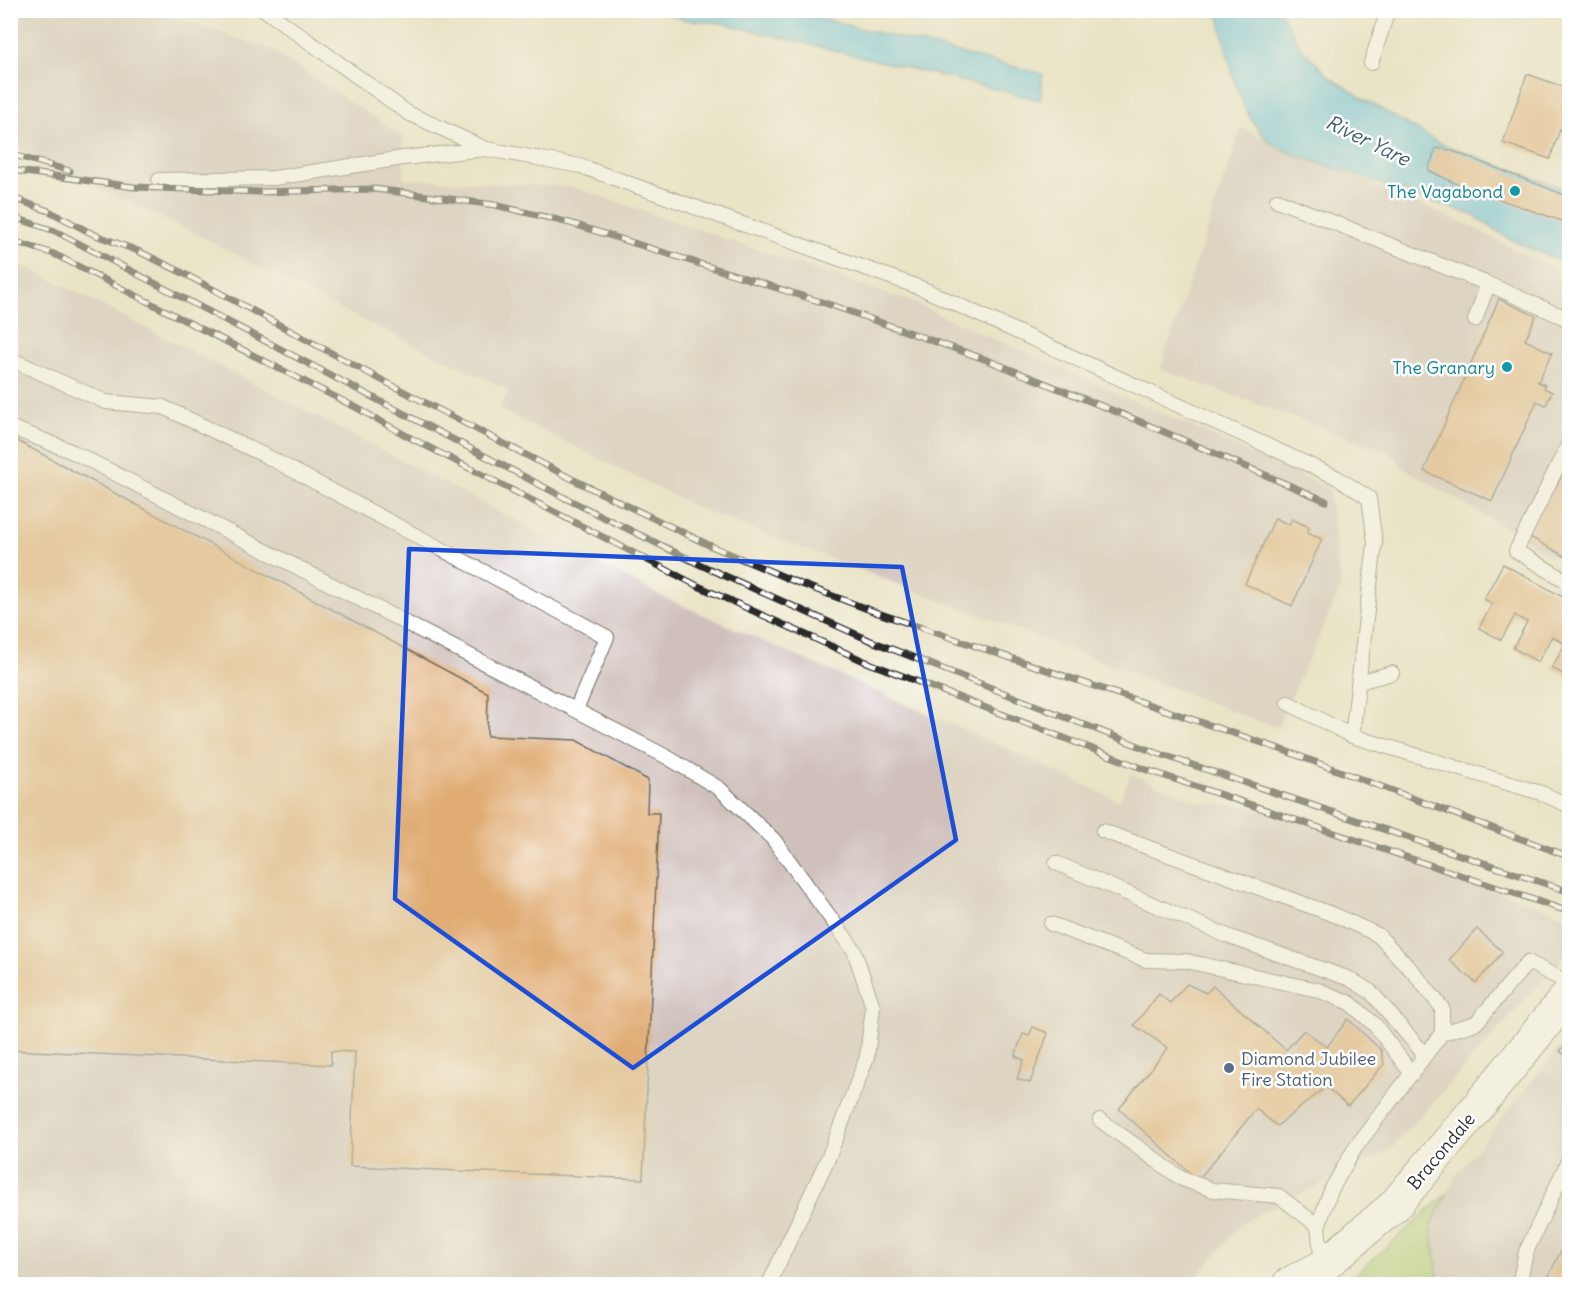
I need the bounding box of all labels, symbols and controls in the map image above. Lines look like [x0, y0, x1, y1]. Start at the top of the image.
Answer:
water label: River Yare [1322, 109, 1415, 172]
place label: The Vagabond [1387, 180, 1503, 203]
marker: The Vagabond [1508, 184, 1522, 198]
place label: The Granary [1393, 356, 1495, 379]
marker: The Granary [1500, 360, 1514, 374]
place label: Diamond Jubilee Fire Station [1241, 1047, 1376, 1091]
marker: Diamond Jubilee Fire Station [1222, 1061, 1236, 1075]
street label: Bracondale [1402, 1108, 1480, 1194]

